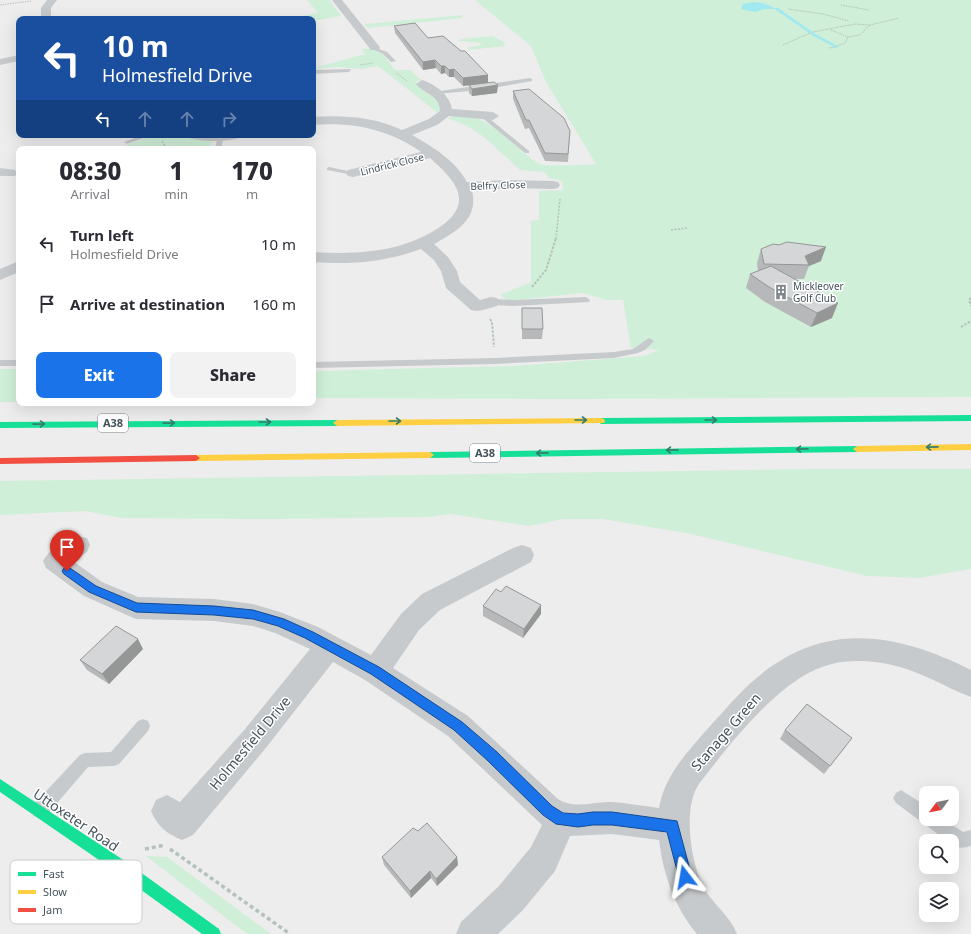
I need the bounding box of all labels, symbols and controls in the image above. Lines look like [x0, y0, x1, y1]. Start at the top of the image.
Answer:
text: 10 m [102, 27, 169, 65]
icon: left [36, 32, 88, 84]
text: Holmesfield Drive [102, 63, 252, 87]
icon: left [92, 108, 114, 130]
icon: ahead [134, 108, 156, 130]
icon: ahead [176, 108, 198, 130]
icon: right [218, 108, 240, 130]
street label: Lindrick Close [359, 149, 426, 179]
text: 08:30 [59, 154, 121, 187]
text: 1 [169, 154, 183, 187]
text: 170 [231, 154, 273, 187]
street label: Belfry Close [470, 177, 526, 193]
text: Arrival [70, 185, 110, 203]
text: min [165, 185, 188, 203]
text: m [246, 185, 258, 203]
text: Turn left [70, 225, 134, 245]
icon: left [36, 233, 58, 255]
text: 10 m [261, 234, 296, 254]
text: Holmesfield Drive [70, 245, 179, 263]
place label: Mickleover Golf Club [793, 279, 844, 305]
building icon: Mickleover Golf Club [772, 283, 790, 301]
icon: arrive [36, 293, 58, 315]
text: Arrive at destination [70, 294, 225, 314]
text: 160 m [252, 294, 296, 314]
button: Exit [36, 352, 162, 398]
button: Share [170, 352, 296, 398]
road number: A38 [98, 414, 128, 432]
one-way arrow [574, 416, 587, 424]
one-way arrow [704, 416, 717, 424]
one-way arrow [388, 417, 401, 425]
one-way arrow [258, 418, 271, 426]
one-way arrow [162, 419, 175, 427]
one-way arrow [32, 420, 45, 428]
one-way arrow [926, 443, 939, 451]
road number: A38 [470, 444, 500, 462]
one-way arrow [796, 445, 809, 453]
one-way arrow [666, 447, 679, 454]
one-way arrow [536, 449, 549, 456]
pin [50, 530, 84, 571]
icon: arrive [56, 536, 78, 558]
street label: Stanage Green [687, 689, 765, 775]
street label: Holmesfield Drive [205, 692, 295, 794]
street label: Uttoxeter Road [30, 784, 123, 855]
north arrow [919, 786, 959, 826]
map controls [919, 786, 959, 922]
button: search [919, 834, 959, 874]
position arrow [664, 856, 706, 898]
legend [10, 860, 142, 924]
text: Fast [43, 866, 64, 881]
button: layers [919, 882, 959, 922]
text: Slow [43, 884, 67, 899]
text: Jam [42, 902, 62, 917]

